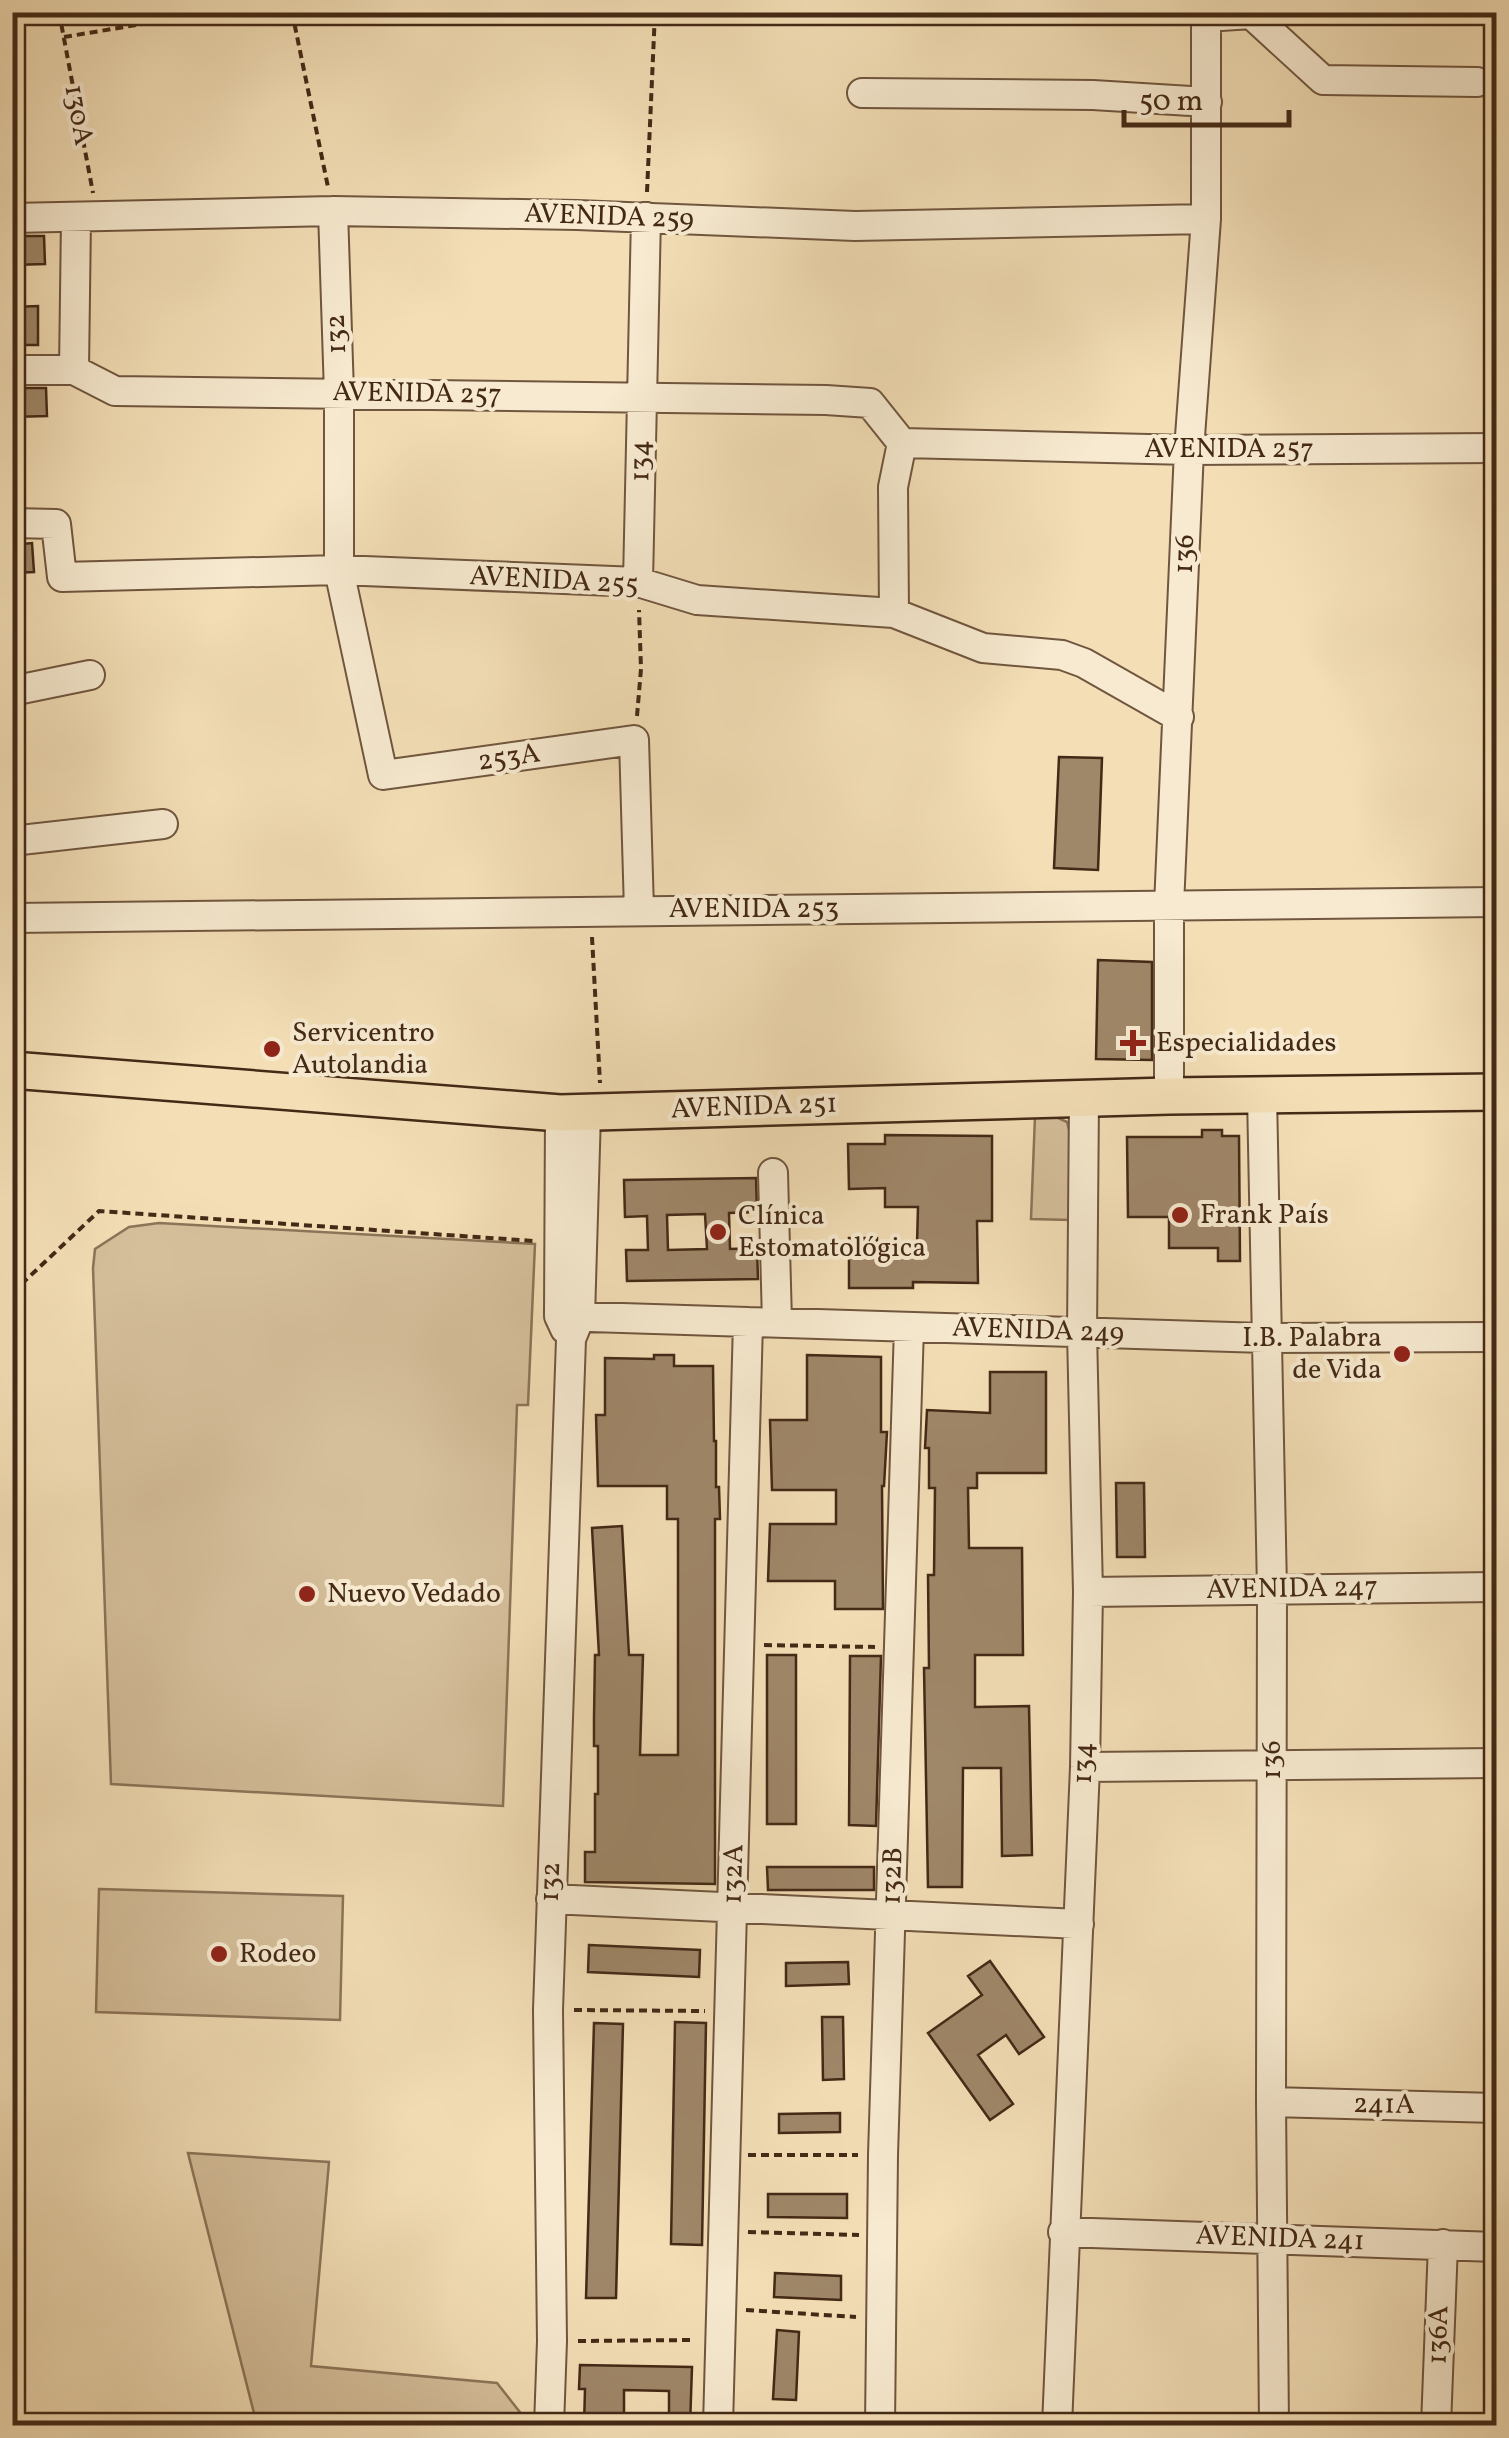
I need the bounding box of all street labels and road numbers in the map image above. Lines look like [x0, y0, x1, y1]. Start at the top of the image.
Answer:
street label: 130A [53, 81, 103, 149]
street label: AVENIDA 259 [523, 195, 695, 239]
street label: 132 [317, 313, 357, 355]
street label: AVENIDA 257 [332, 373, 502, 415]
street label: AVENIDA 257 [1144, 430, 1314, 469]
street label: 134 [621, 440, 661, 482]
street label: 136 [1165, 534, 1205, 574]
street label: AVENIDA 255 [468, 557, 640, 605]
street label: 253A [475, 734, 543, 782]
street label: AVENIDA 253 [669, 890, 839, 929]
street label: AVENIDA 251 [670, 1085, 838, 1129]
street label: AVENIDA 249 [951, 1309, 1125, 1353]
street label: AVENIDA 247 [1206, 1568, 1378, 1610]
street label: 136 [1253, 1740, 1292, 1780]
street label: 134 [1064, 1741, 1104, 1785]
street label: 132A [713, 1843, 755, 1905]
street label: 132B [873, 1846, 913, 1906]
street label: 132 [531, 1861, 571, 1903]
street label: 241A [1353, 2085, 1415, 2125]
street label: AVENIDA 241 [1195, 2217, 1365, 2261]
street label: 136A [1418, 2304, 1460, 2365]

